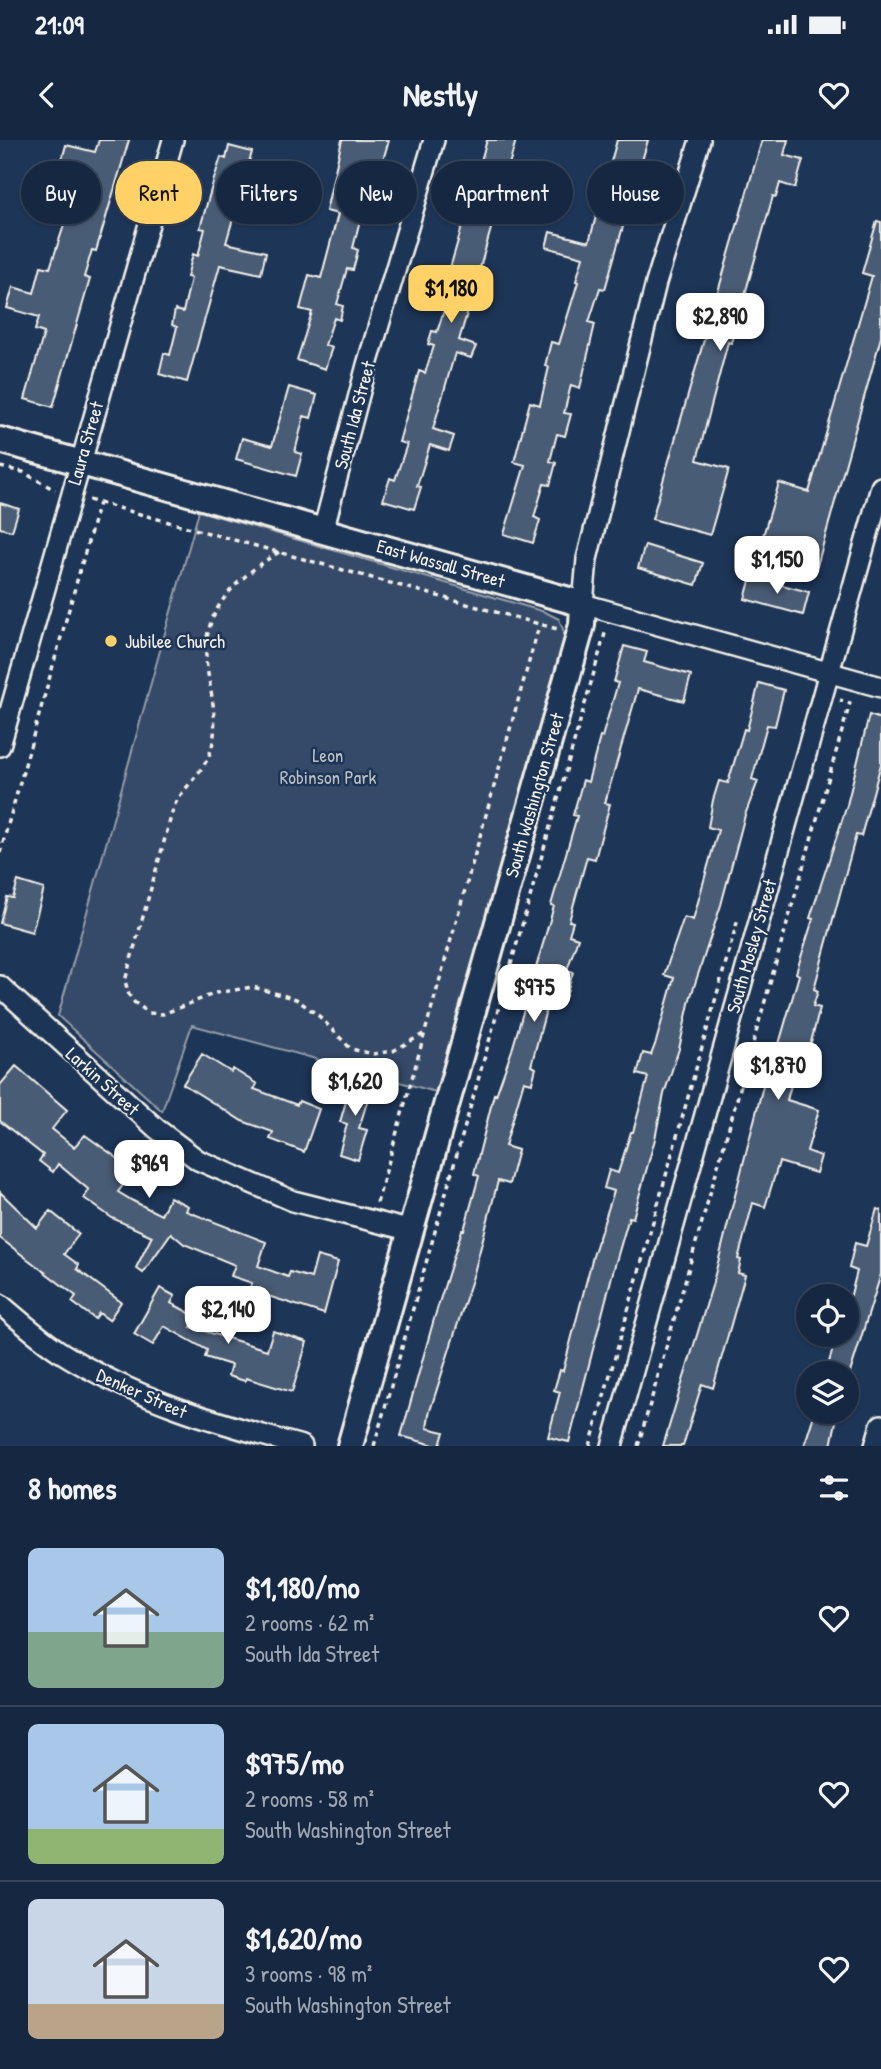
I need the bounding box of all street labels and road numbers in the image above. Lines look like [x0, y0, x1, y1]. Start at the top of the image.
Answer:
street label: South Ida Street [327, 358, 381, 472]
street label: Laura Street [61, 398, 109, 488]
street label: East Wassall Street [374, 532, 509, 594]
street label: South Washington Street [498, 709, 570, 880]
street label: South Mosley Street [719, 875, 783, 1016]
street label: Larkin Street [60, 1041, 146, 1121]
street label: Denker Street [93, 1361, 192, 1425]

